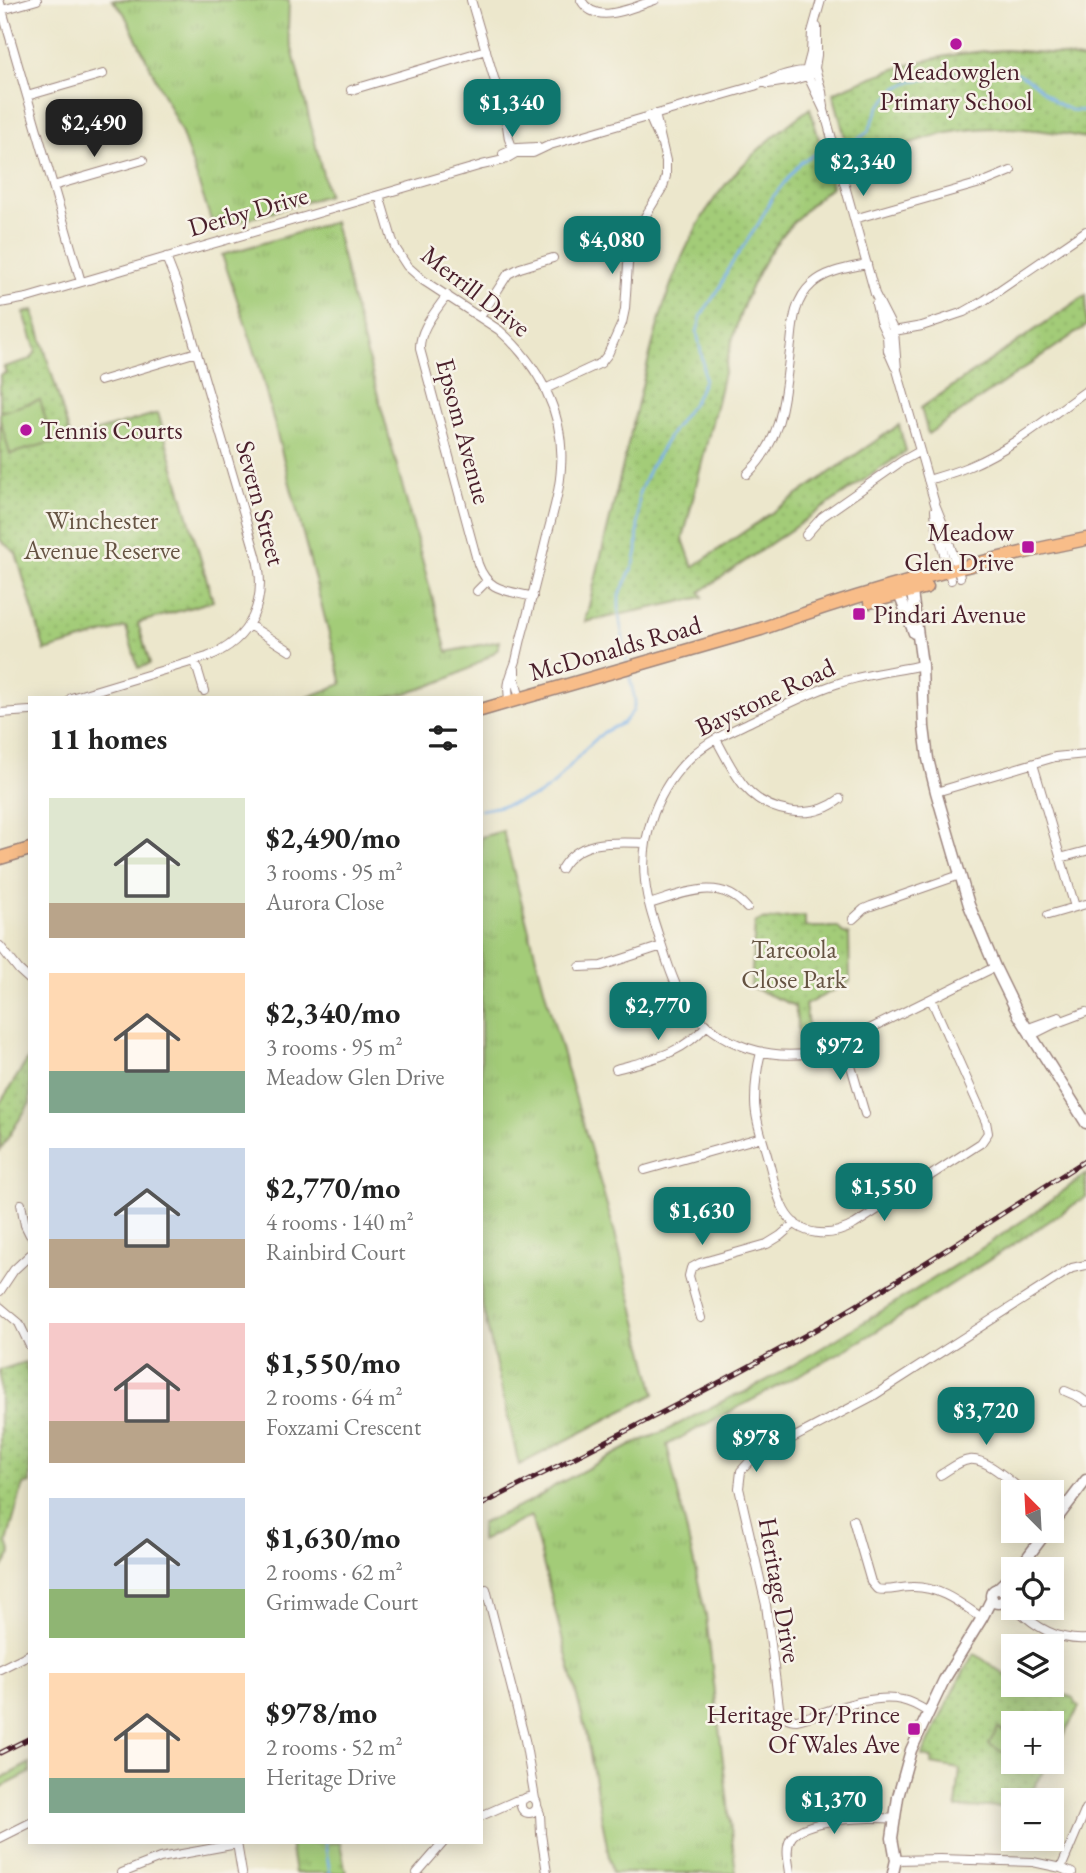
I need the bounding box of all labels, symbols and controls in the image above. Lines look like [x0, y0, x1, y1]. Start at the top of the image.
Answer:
marker: Meadowglen Primary School [948, 36, 964, 52]
place label: Meadowglen Primary School [880, 54, 1032, 118]
pin: $1,340 [455, 80, 569, 139]
text: $1,340 [480, 87, 544, 117]
pin: $2,490 [37, 100, 151, 159]
text: $2,490 [62, 107, 126, 137]
pin: $2,340 [806, 138, 920, 198]
text: $2,340 [831, 146, 895, 176]
street label: Derby Drive [184, 178, 312, 244]
pin: $4,080 [555, 216, 669, 276]
text: $4,080 [580, 224, 644, 254]
street label: Merrill Drive [414, 238, 538, 344]
street label: Epsom Avenue [428, 354, 500, 508]
place label: Tennis Courts [40, 413, 183, 447]
marker: Tennis Courts [18, 422, 34, 438]
street label: Severn Street [228, 437, 294, 569]
park label: Winchester Avenue Reserve [23, 503, 180, 567]
place label: Meadow Glen Drive [904, 515, 1014, 579]
marker: Meadow Glen Drive [1020, 539, 1036, 555]
place label: Pindari Avenue [873, 597, 1026, 631]
marker: Pindari Avenue [851, 606, 867, 622]
street label: McDonalds Road [525, 607, 706, 689]
street label: Baystone Road [690, 650, 841, 744]
text: 11 homes [49, 719, 167, 758]
icon: filters [424, 719, 462, 757]
text: $2,490/mo [266, 818, 400, 857]
icon: home [105, 826, 189, 910]
text: 3 rooms · 95 m² [266, 857, 403, 887]
text: Aurora Close [266, 887, 384, 917]
park label: Tarcoola Close Park [741, 932, 848, 996]
pin: $2,770 [601, 982, 715, 1042]
text: $2,770 [626, 990, 690, 1020]
text: $2,340/mo [266, 993, 400, 1032]
icon: home [105, 1001, 189, 1085]
pin: $972 [799, 1023, 881, 1082]
text: $972 [816, 1030, 864, 1060]
text: 3 rooms · 95 m² [266, 1032, 403, 1062]
text: Meadow Glen Drive [266, 1062, 445, 1092]
pin: $1,550 [827, 1164, 941, 1223]
text: $2,770/mo [266, 1168, 400, 1207]
text: $1,550 [852, 1171, 916, 1201]
icon: home [105, 1176, 189, 1260]
pin: $1,630 [645, 1188, 759, 1247]
text: $1,630 [670, 1195, 734, 1225]
text: 4 rooms · 140 m² [266, 1207, 414, 1237]
text: Rainbird Court [266, 1237, 406, 1267]
text: $1,550/mo [266, 1343, 400, 1382]
icon: home [105, 1351, 189, 1435]
text: 2 rooms · 64 m² [266, 1382, 403, 1412]
pin: $3,720 [929, 1388, 1043, 1447]
text: $3,720 [954, 1395, 1018, 1425]
text: Foxzami Crescent [266, 1412, 421, 1442]
pin: $978 [715, 1414, 797, 1474]
text: $978 [732, 1422, 780, 1452]
north arrow [1001, 1480, 1064, 1544]
map controls [1001, 1480, 1064, 1851]
street label: Heritage Drive [750, 1515, 810, 1665]
text: $1,630/mo [266, 1518, 400, 1557]
icon: home [105, 1526, 189, 1610]
text: 2 rooms · 62 m² [266, 1557, 403, 1587]
button: locate [1001, 1557, 1064, 1620]
text: Grimwade Court [266, 1587, 418, 1617]
button: layers [1001, 1634, 1064, 1697]
text: $978/mo [266, 1693, 377, 1732]
place label: Heritage Dr/Prince Of Wales Ave [707, 1697, 900, 1761]
icon: home [105, 1701, 189, 1785]
button: + [1001, 1711, 1064, 1774]
marker: Heritage Dr/Prince Of Wales Ave [906, 1721, 922, 1737]
text: 2 rooms · 52 m² [266, 1732, 403, 1762]
text: Heritage Drive [266, 1762, 396, 1792]
pin: $1,370 [777, 1776, 891, 1836]
text: $1,370 [802, 1784, 866, 1814]
button: − [1001, 1788, 1064, 1851]

